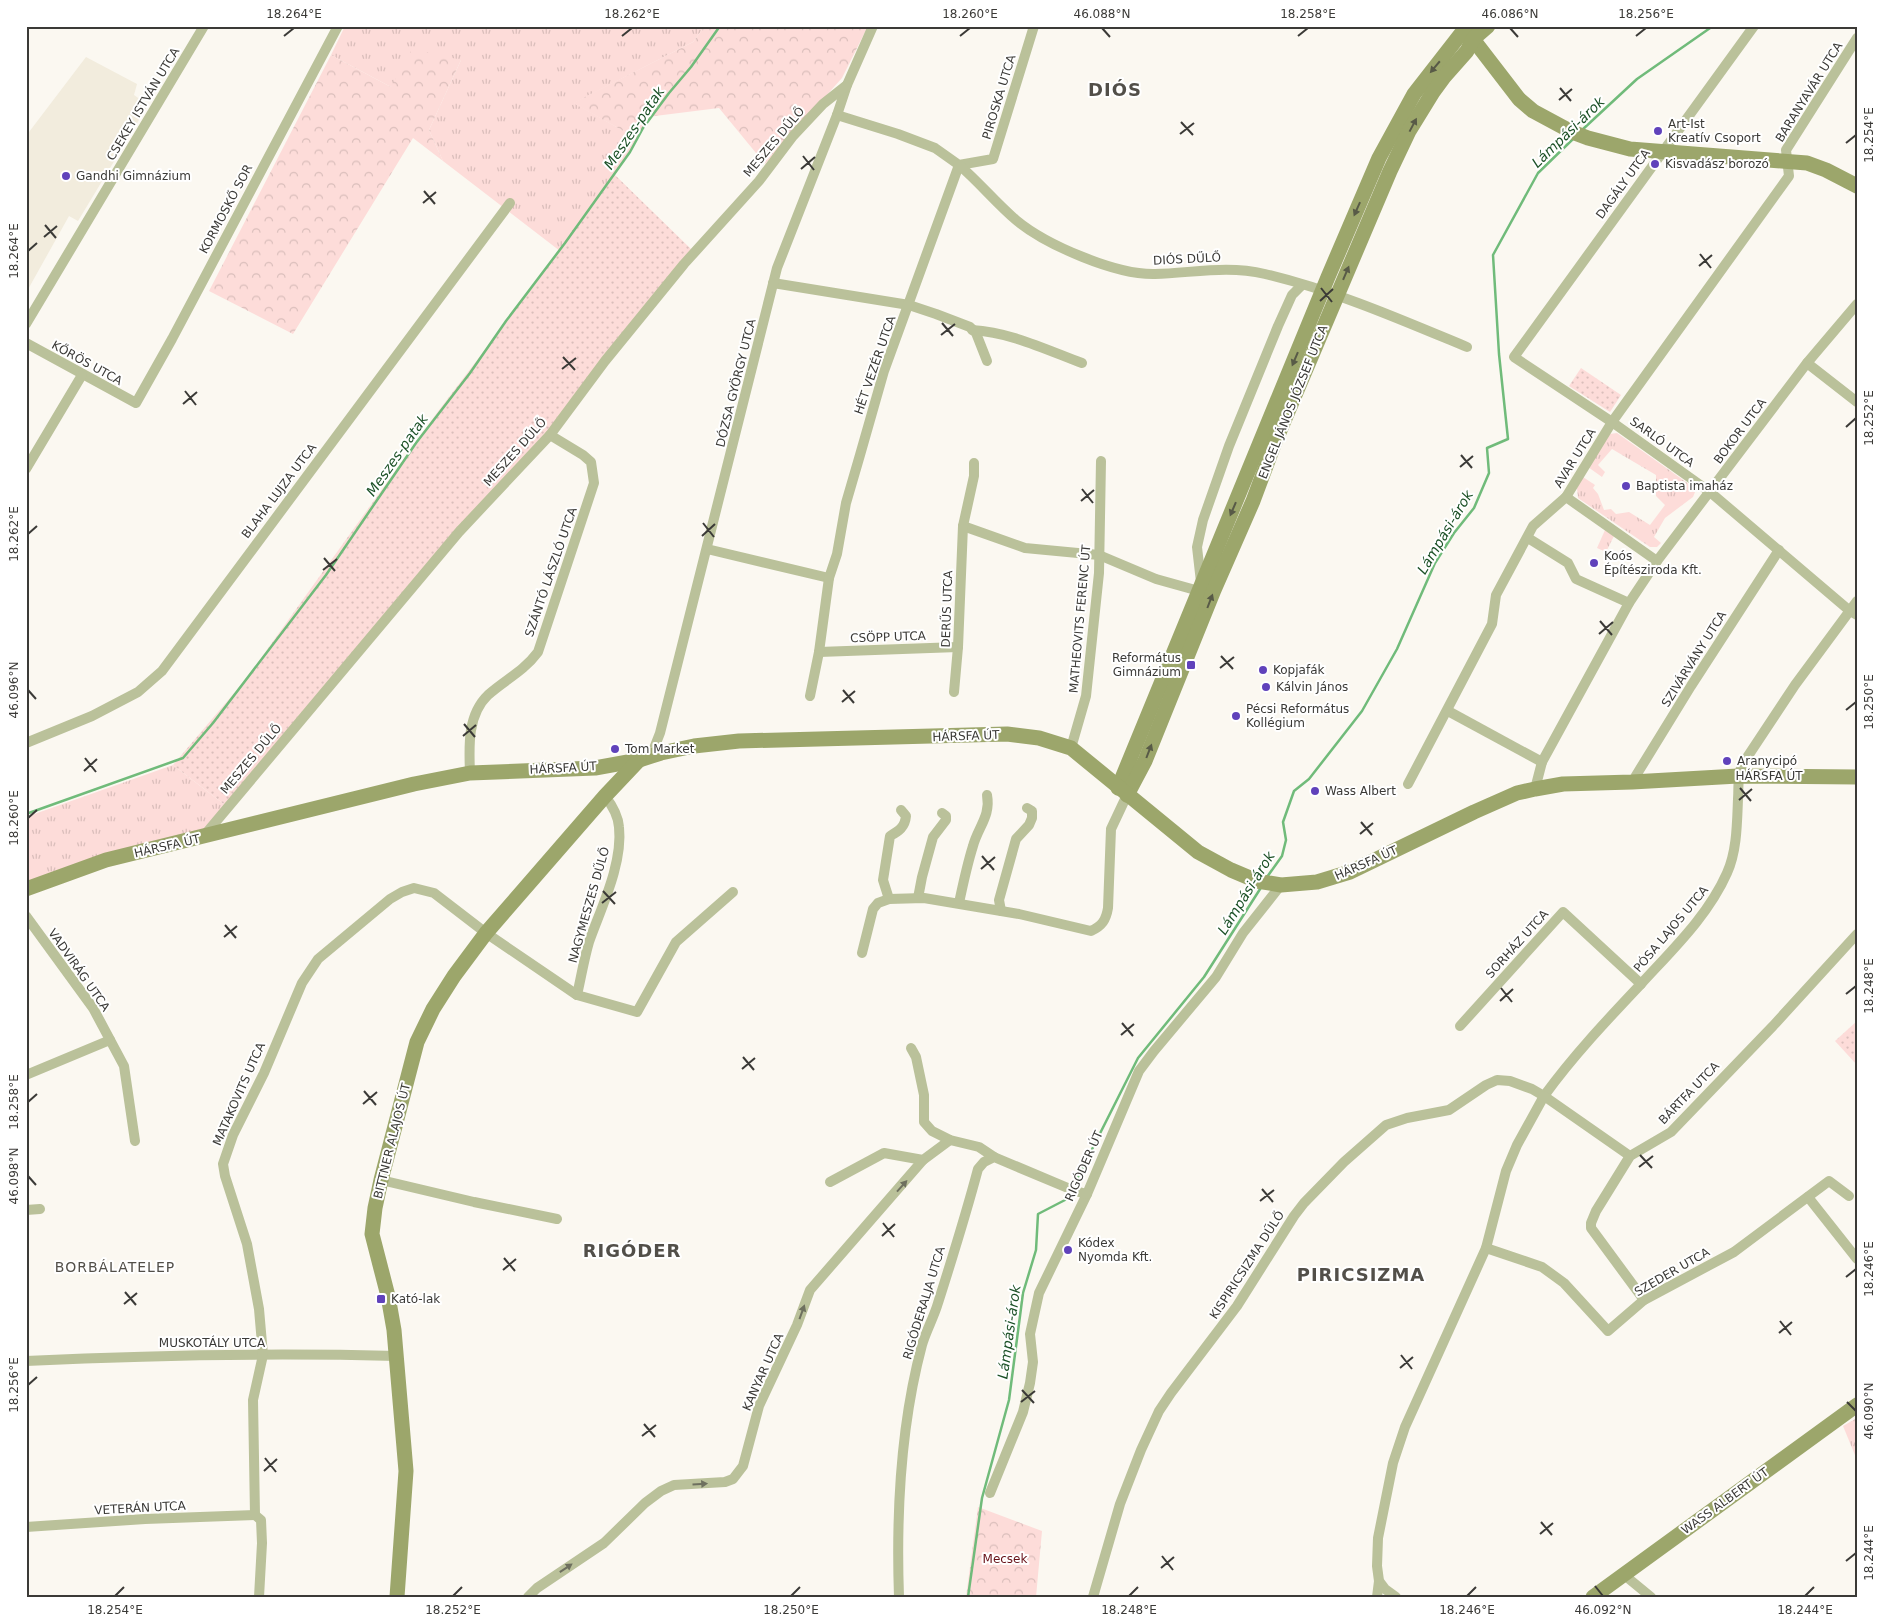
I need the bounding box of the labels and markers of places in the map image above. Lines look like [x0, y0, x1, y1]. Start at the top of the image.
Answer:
place label: Art-Ist Kreatív Csoport [1668, 117, 1761, 145]
marker: Art-Ist Kreatív Csoport [1652, 125, 1664, 137]
place label: Kisvadász borozó [1665, 157, 1769, 171]
marker: Kisvadász borozó [1649, 158, 1661, 170]
place label: Gandhi Gimnázium [76, 169, 191, 183]
marker: Gandhi Gimnázium [60, 170, 72, 182]
place label: Baptista imaház [1636, 479, 1733, 493]
marker: Baptista imaház [1620, 480, 1632, 492]
place label: Koós Építésziroda Kft. [1604, 549, 1702, 577]
marker: Koós Építésziroda Kft. [1588, 557, 1600, 569]
place label: Református Gimnázium [1112, 651, 1181, 679]
marker: Református Gimnázium [1185, 659, 1197, 671]
place label: Kopjafák [1273, 663, 1324, 677]
marker: Kopjafák [1257, 664, 1269, 676]
place label: Kálvin János [1276, 680, 1348, 694]
marker: Kálvin János [1260, 681, 1272, 693]
place label: Pécsi Református Kollégium [1246, 702, 1349, 730]
marker: Pécsi Református Kollégium [1230, 710, 1242, 722]
place label: Tom Market [624, 742, 695, 756]
marker: Tom Market [609, 743, 621, 755]
place label: Aranycipó [1737, 754, 1797, 768]
marker: Aranycipó [1721, 755, 1733, 767]
place label: Wass Albert [1325, 784, 1396, 798]
marker: Wass Albert [1309, 785, 1321, 797]
place label: Kódex Nyomda Kft. [1078, 1236, 1152, 1264]
marker: Kódex Nyomda Kft. [1062, 1244, 1074, 1256]
place label: Kató-lak [391, 1292, 440, 1306]
marker: Kató-lak [375, 1293, 387, 1305]

